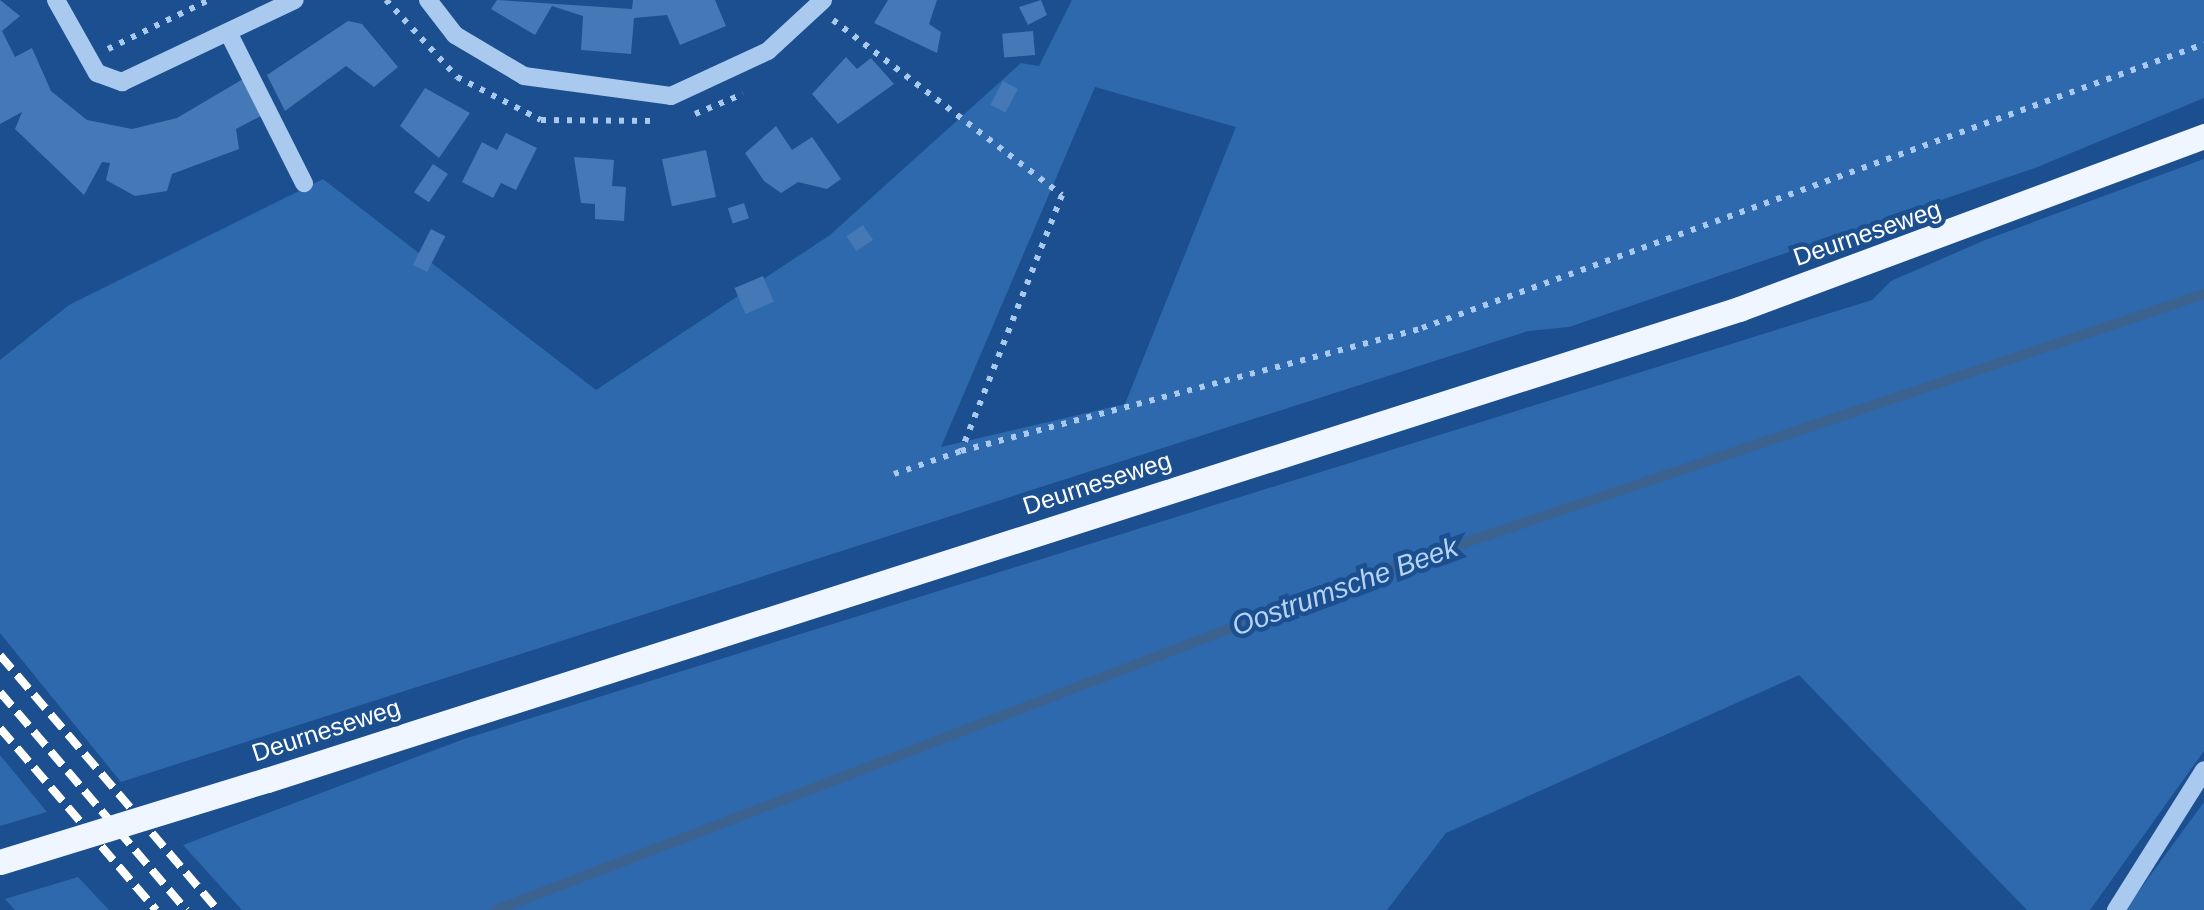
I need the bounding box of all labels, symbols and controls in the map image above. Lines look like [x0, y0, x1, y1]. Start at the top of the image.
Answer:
street label: Deurneseweg [1789, 194, 1945, 272]
street label: Deurneseweg [1019, 445, 1175, 521]
water label: Oostrumsche Beek [1227, 530, 1463, 644]
street label: Deurneseweg [248, 692, 404, 768]

